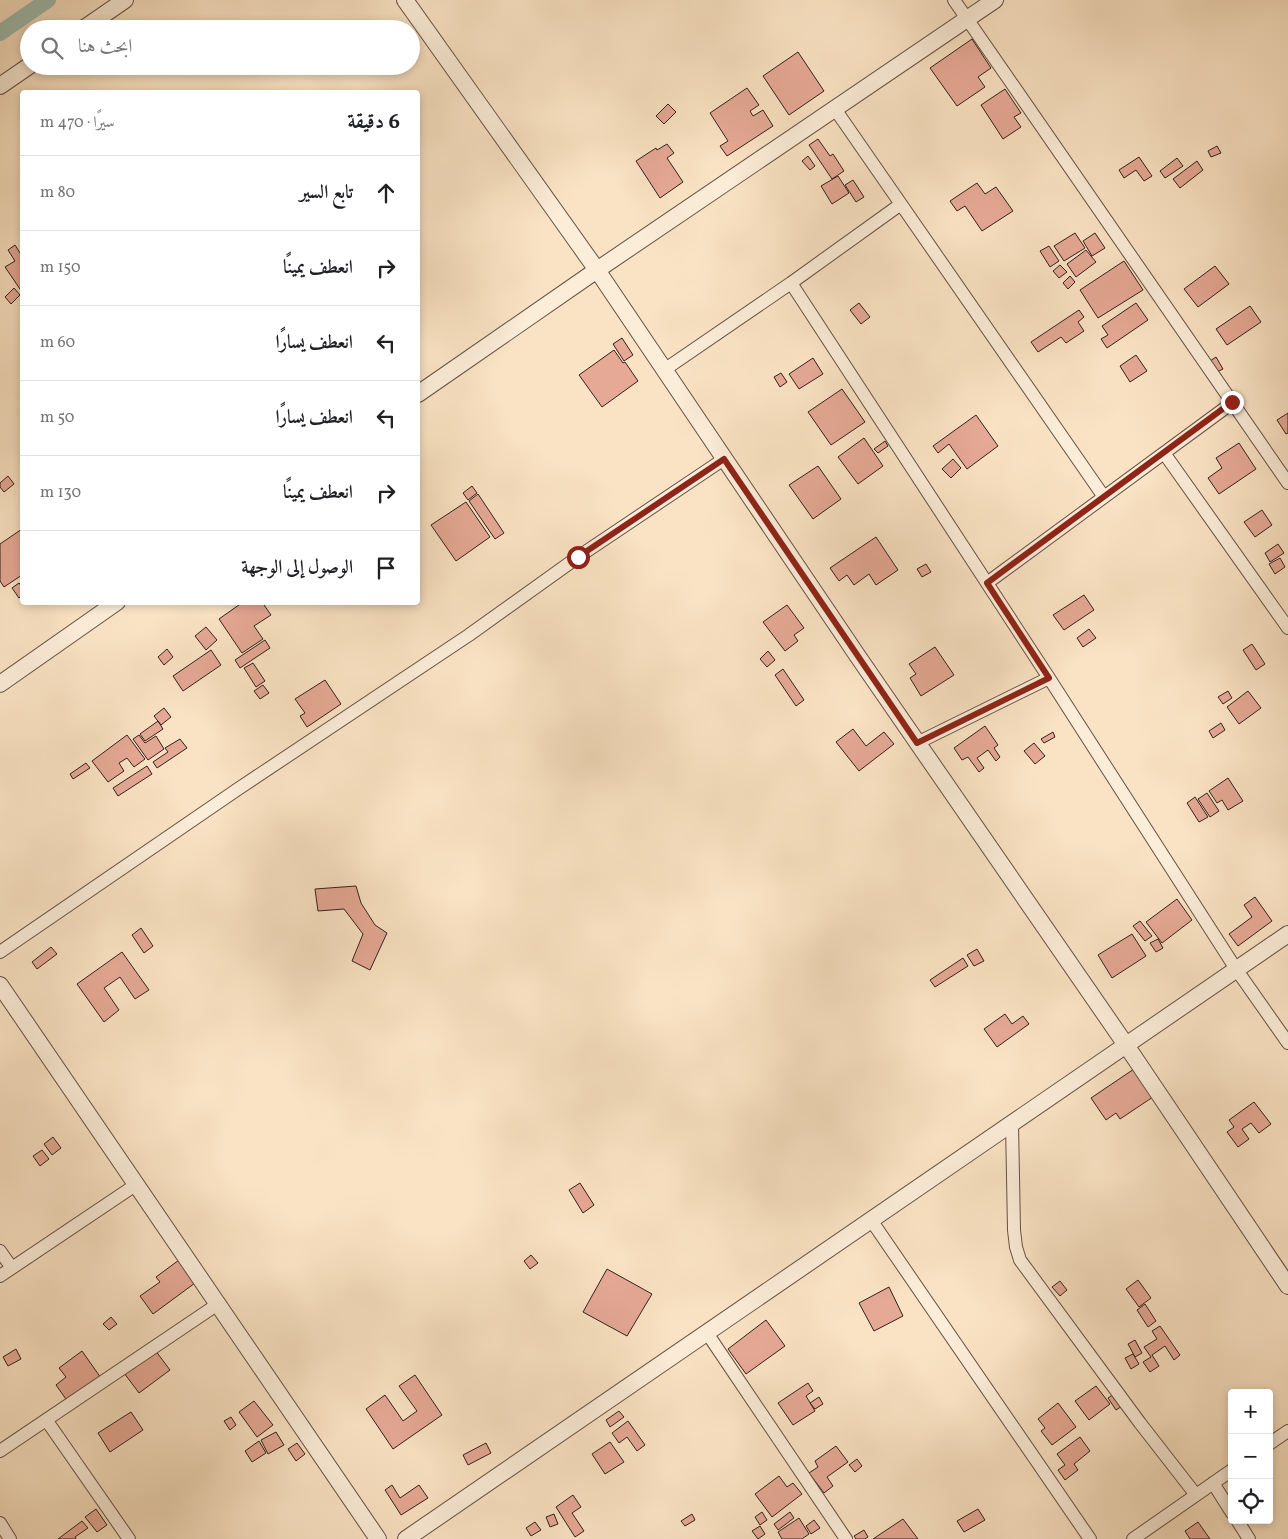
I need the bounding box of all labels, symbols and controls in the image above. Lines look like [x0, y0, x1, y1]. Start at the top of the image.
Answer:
search box [20, 20, 420, 75]
icon: search [38, 34, 66, 62]
text: ابحث هنا [78, 34, 132, 60]
text: 6 دقيقة [348, 108, 400, 137]
text: سيرًا · 470 m [40, 112, 115, 134]
icon: ahead [372, 179, 400, 207]
text: تابع السير [300, 180, 353, 206]
text: 80 m [40, 182, 75, 204]
icon: right [372, 254, 400, 282]
text: انعطف يمينًا [283, 255, 353, 281]
text: 150 m [40, 257, 81, 279]
icon: left [372, 329, 400, 357]
text: انعطف يسارًا [275, 330, 353, 356]
text: 60 m [40, 332, 75, 354]
route end [1221, 391, 1244, 414]
icon: left [372, 404, 400, 432]
text: انعطف يسارًا [275, 405, 353, 431]
text: 50 m [40, 407, 74, 429]
icon: right [372, 479, 400, 507]
text: انعطف يمينًا [283, 480, 353, 506]
text: 130 m [40, 482, 81, 504]
route start [567, 546, 590, 569]
icon: arrive [372, 554, 400, 582]
text: الوصول إلى الوجهة [241, 555, 353, 581]
map controls [1228, 1389, 1273, 1524]
button: + [1228, 1389, 1273, 1434]
button: − [1228, 1434, 1273, 1479]
button: locate [1228, 1479, 1273, 1524]

